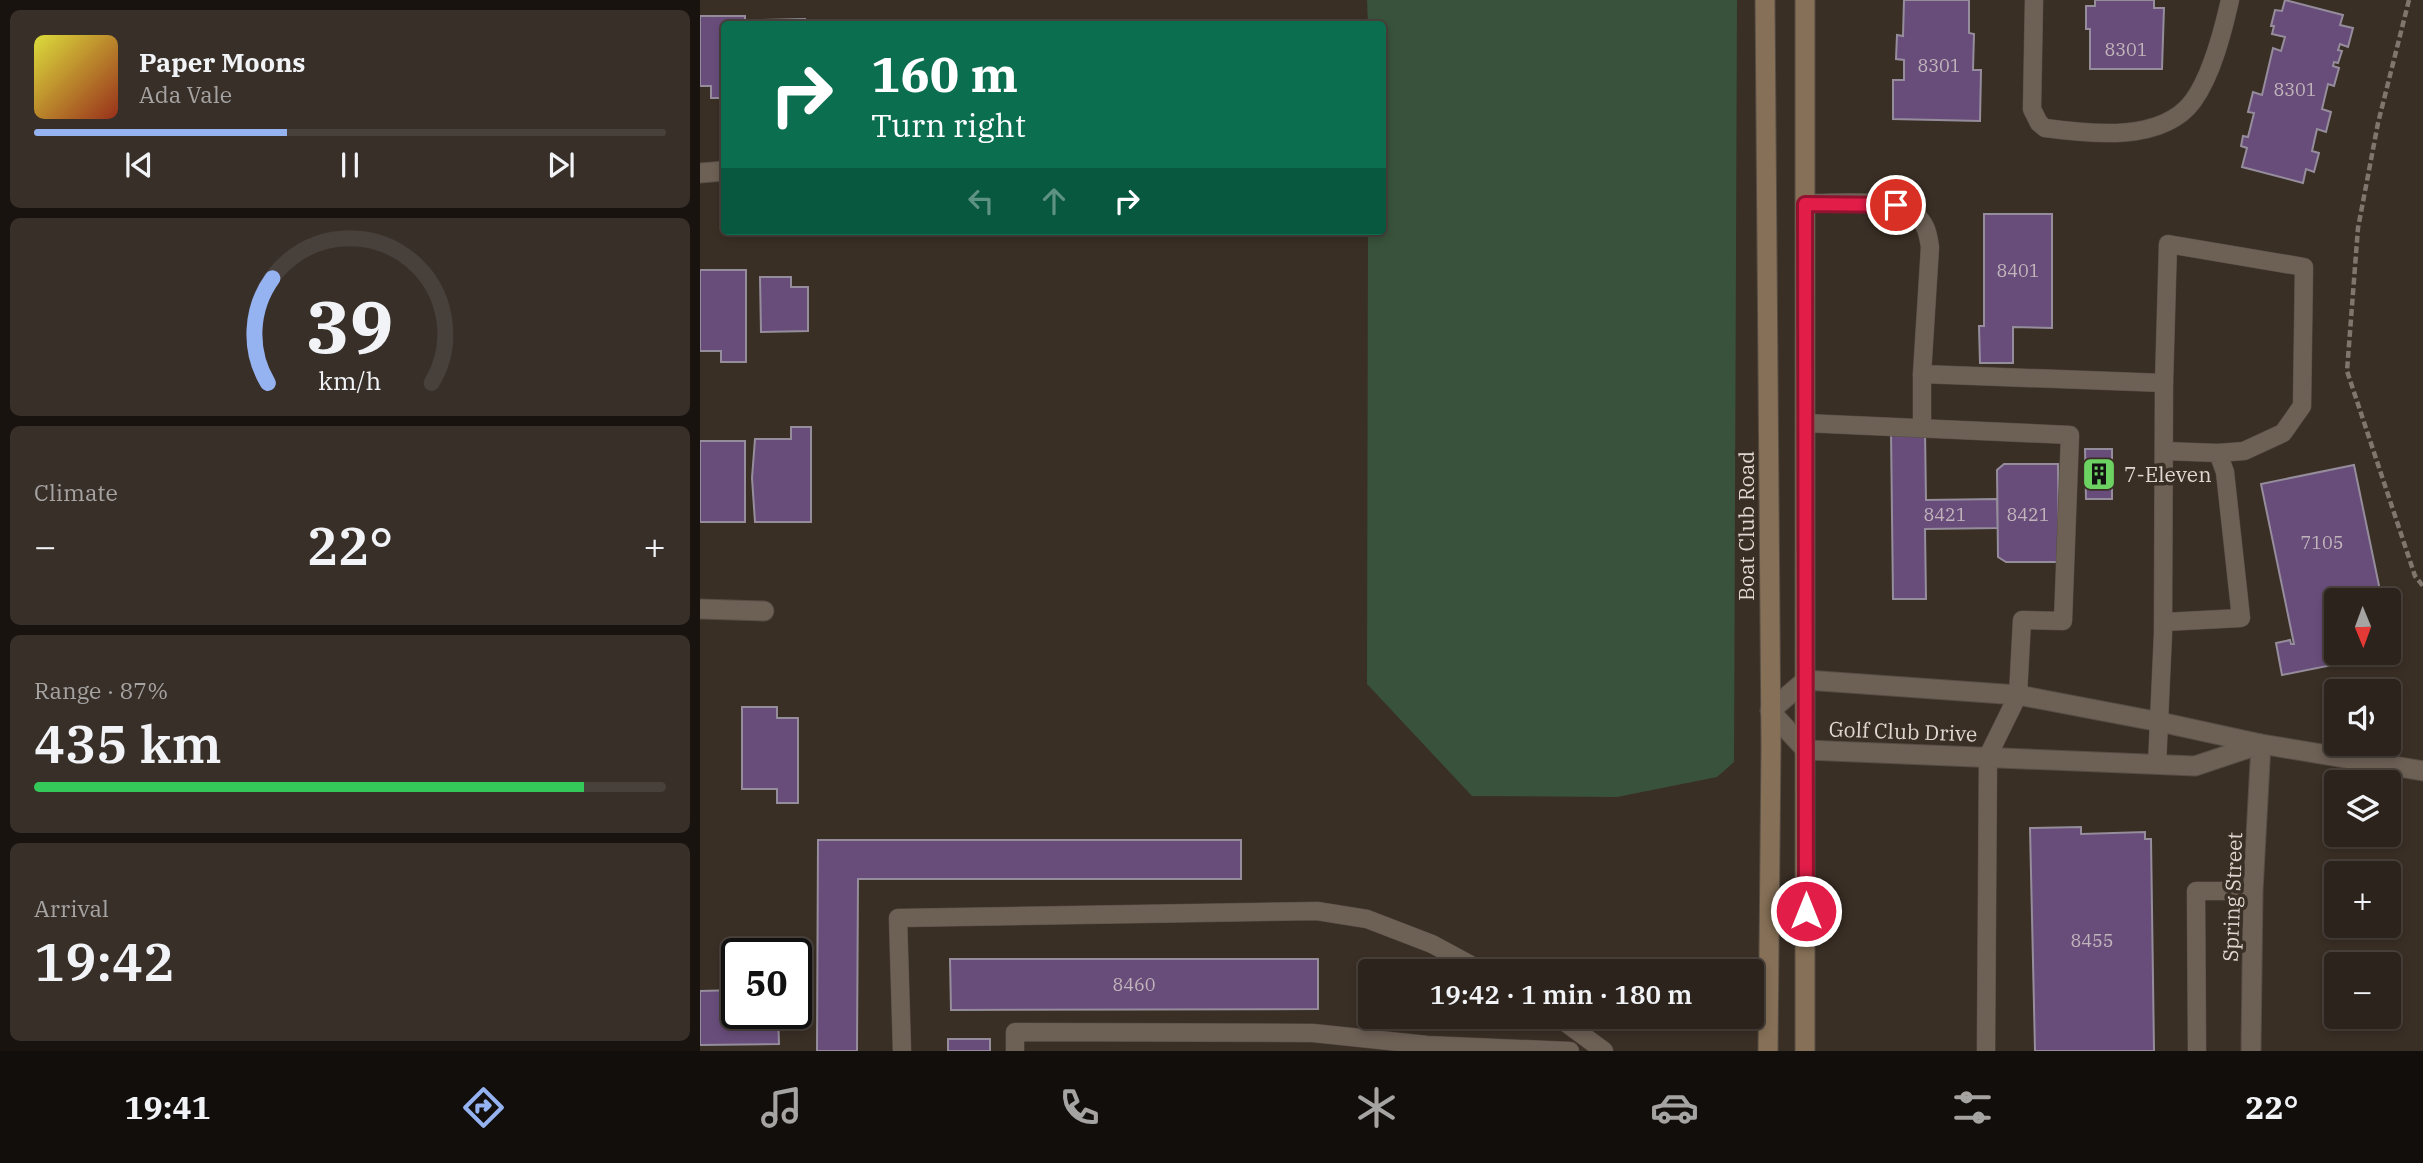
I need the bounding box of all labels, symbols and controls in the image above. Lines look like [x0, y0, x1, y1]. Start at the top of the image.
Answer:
house number: 8301 [2104, 38, 2148, 61]
text: 160 m [871, 42, 1018, 105]
text: Paper Moons [139, 45, 306, 79]
icon: right [756, 49, 847, 140]
house number: 8301 [1917, 54, 1961, 77]
house number: 8301 [2273, 78, 2317, 101]
text: Ada Vale [139, 79, 232, 109]
text: Turn right [871, 104, 1026, 146]
icon: previous [120, 146, 158, 184]
icon: pause [331, 146, 369, 184]
icon: next [542, 146, 580, 184]
pin [1866, 175, 1926, 235]
icon: left [962, 182, 1000, 220]
icon: ahead [1035, 182, 1073, 220]
icon: right [1108, 182, 1146, 220]
icon: arrive [1877, 186, 1915, 224]
house number: 8401 [1996, 259, 2040, 282]
text: 39 [306, 279, 394, 374]
text: km/h [318, 364, 382, 397]
street label: Boat Club Road [1732, 451, 1760, 601]
building icon: 7-Eleven [2080, 455, 2118, 493]
place label: 7-Eleven [2124, 460, 2212, 488]
text: Climate [34, 477, 118, 507]
house number: 8421 [1923, 503, 1967, 526]
house number: 8421 [2006, 503, 2050, 526]
text: 22° [307, 512, 393, 579]
text: − [34, 521, 57, 570]
text: + [643, 521, 666, 570]
house number: 7105 [2300, 531, 2344, 554]
north arrow [2324, 588, 2401, 665]
map controls [2324, 588, 2401, 1029]
text: Range · 87% [34, 675, 168, 705]
button: sound [2324, 679, 2401, 756]
text: 435 km [34, 710, 222, 777]
street label: Golf Club Drive [1828, 714, 1978, 748]
button: layers [2324, 770, 2401, 847]
street label: Spring Street [2216, 832, 2248, 962]
button: + [2324, 861, 2401, 938]
position arrow [1769, 874, 1843, 948]
text: Arrival [34, 893, 109, 923]
text: 19:42 [34, 928, 174, 995]
house number: 8455 [2070, 929, 2114, 952]
speed limit sign: 50 [721, 938, 812, 1029]
button: − [2324, 952, 2401, 1029]
house number: 8460 [1112, 973, 1156, 996]
text: 19:42 · 1 min · 180 m [1430, 977, 1692, 1011]
icon: directions [459, 1083, 508, 1132]
icon: music [757, 1083, 806, 1132]
icon: phone [1055, 1083, 1104, 1132]
icon: climate [1352, 1083, 1401, 1132]
icon: car [1650, 1083, 1699, 1132]
icon: filters [1948, 1083, 1997, 1132]
text: 19:41 [124, 1086, 211, 1128]
text: 22° [2245, 1086, 2299, 1128]

